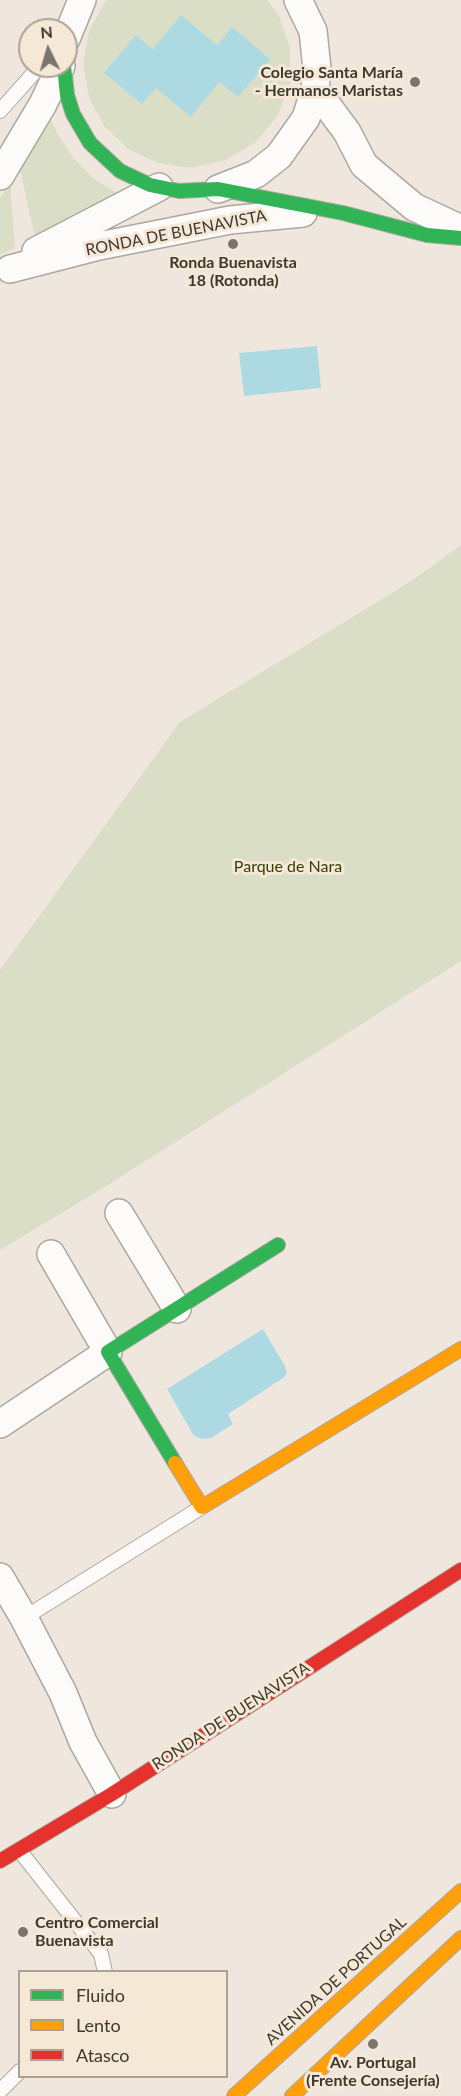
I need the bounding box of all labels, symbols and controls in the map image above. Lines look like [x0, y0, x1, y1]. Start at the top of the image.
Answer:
north arrow [18, 18, 78, 78]
text: N [40, 22, 54, 42]
place label: Colegio Santa María - Hermanos Maristas [255, 63, 403, 101]
marker: Colegio Santa María - Hermanos Maristas [408, 75, 422, 89]
street label: RONDA DE BUENAVISTA [84, 206, 268, 260]
marker: Ronda Buenavista 18 (Rotonda) [226, 237, 240, 251]
place label: Ronda Buenavista 18 (Rotonda) [169, 253, 297, 291]
park label: Parque de Nara [234, 857, 342, 877]
street label: RONDA DE BUENAVISTA [149, 1658, 313, 1774]
place label: Centro Comercial Buenavista [35, 1913, 159, 1951]
street label: AVENIDA DE PORTUGAL [262, 1913, 410, 2049]
marker: Centro Comercial Buenavista [16, 1925, 30, 1939]
legend [18, 1970, 228, 2078]
text: Fluido [76, 1984, 125, 2006]
text: Lento [76, 2014, 121, 2036]
marker: Av. Portugal (Frente Consejería) [366, 2037, 380, 2051]
text: Atasco [76, 2044, 129, 2066]
place label: Av. Portugal (Frente Consejería) [306, 2053, 440, 2091]

